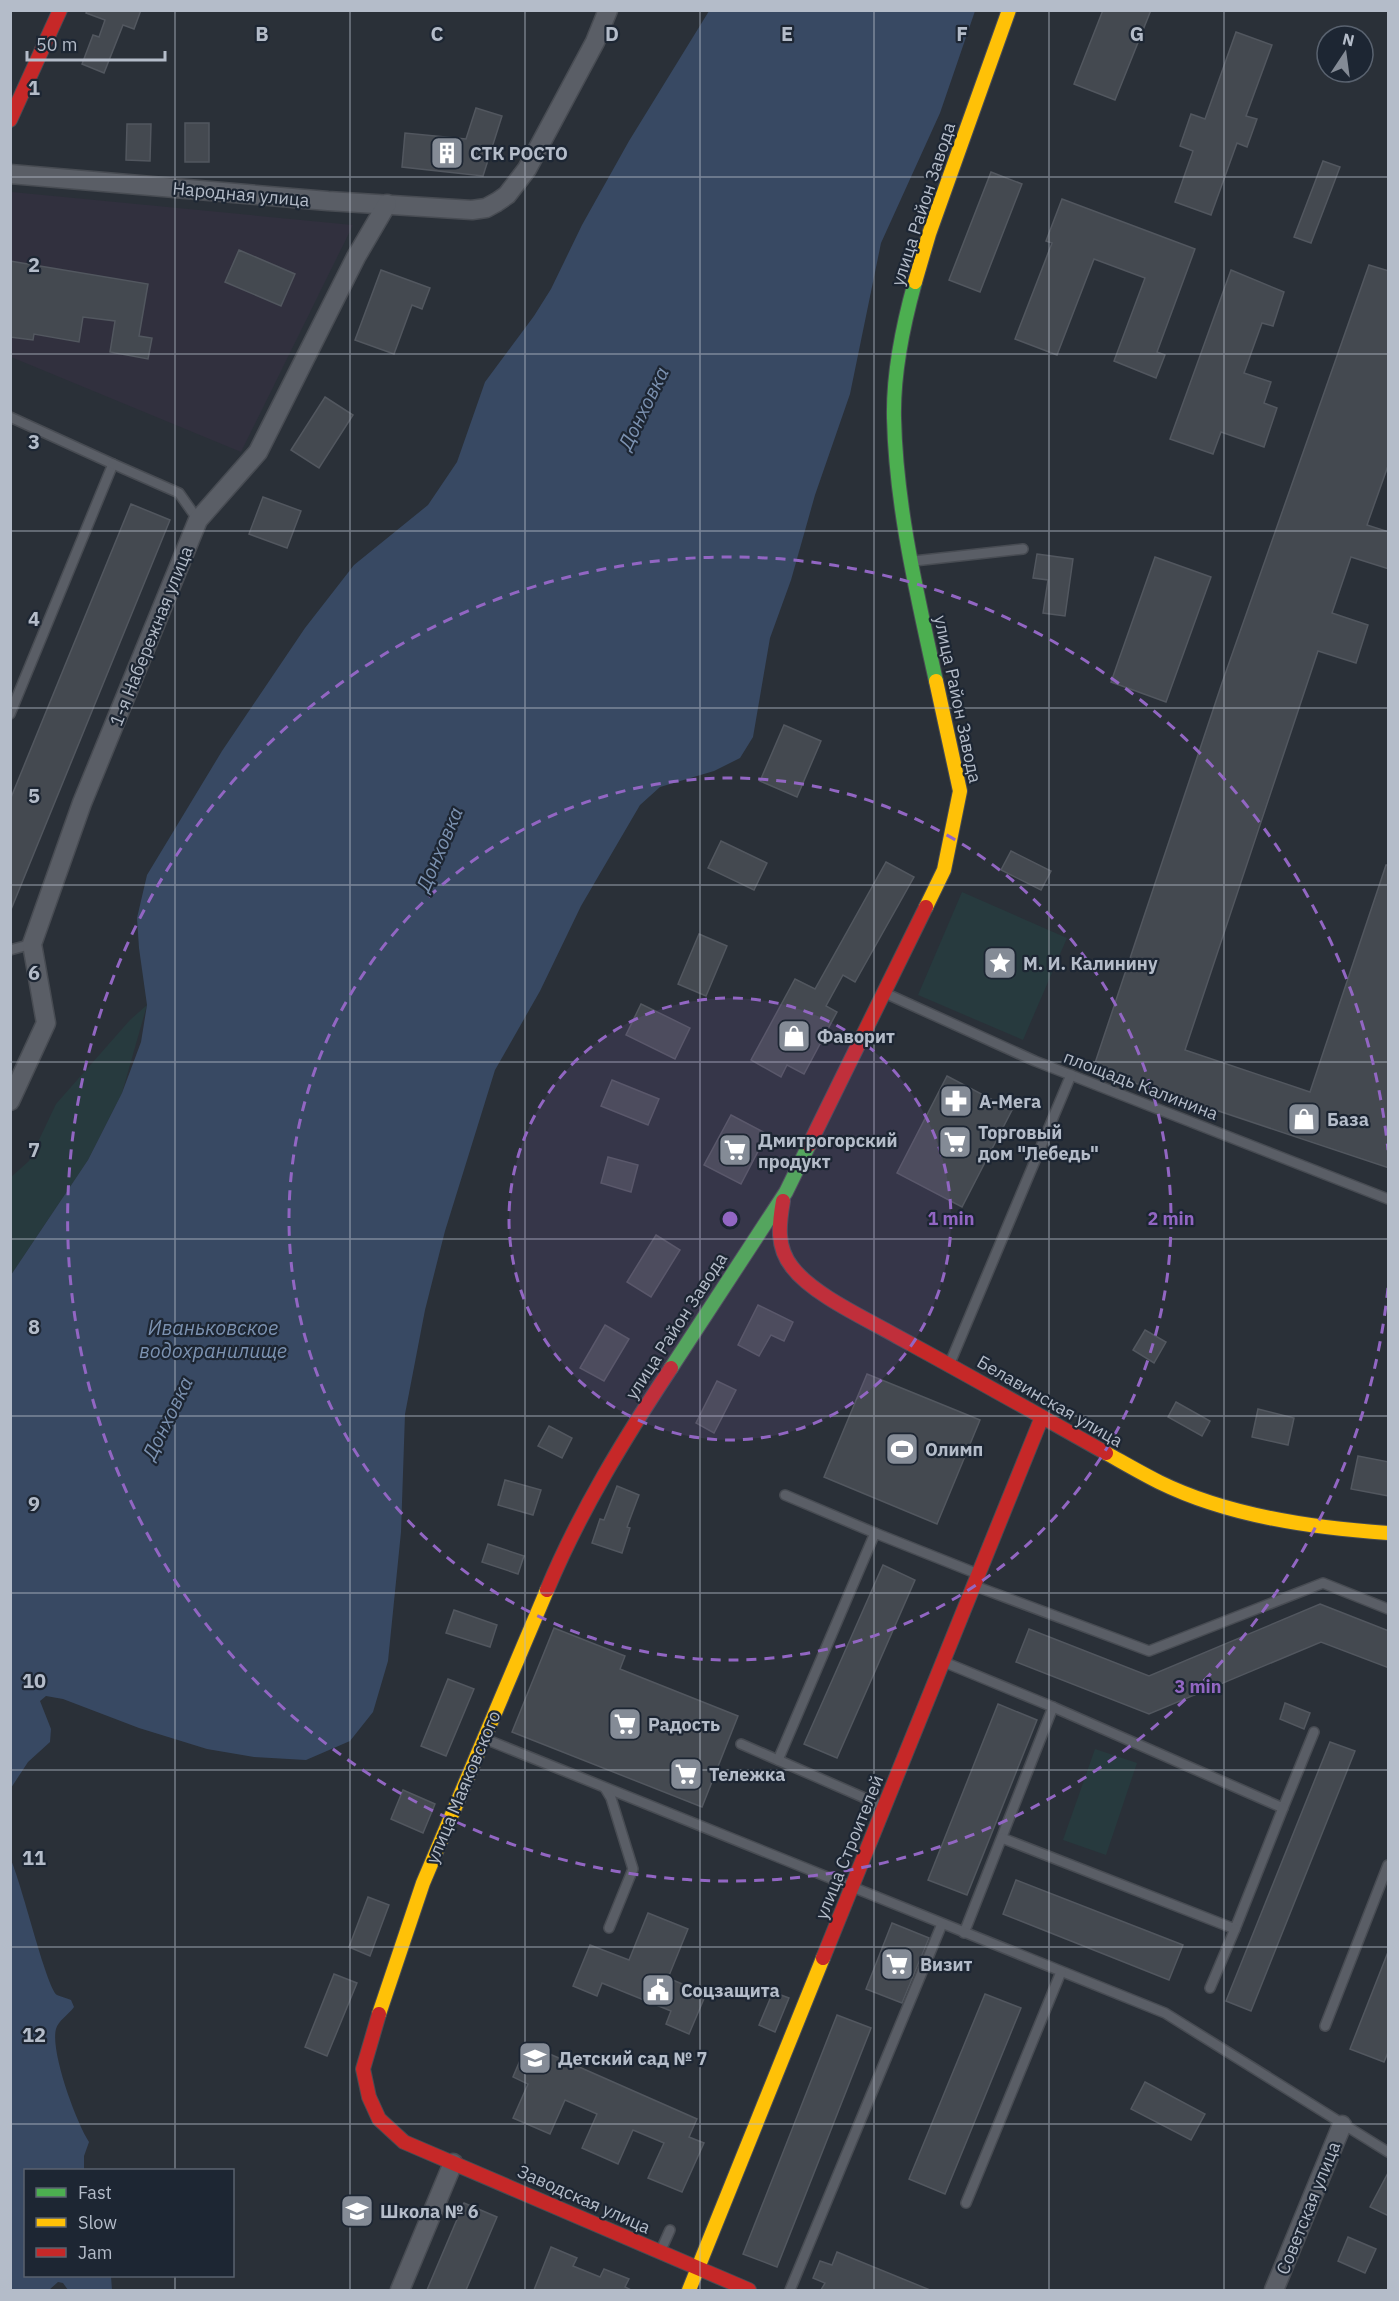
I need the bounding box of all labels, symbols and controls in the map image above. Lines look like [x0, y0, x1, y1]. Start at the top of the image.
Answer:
text: B [255, 20, 269, 47]
text: C [430, 20, 444, 47]
text: D [605, 20, 619, 47]
text: E [781, 20, 793, 47]
text: F [956, 20, 968, 47]
text: G [1130, 20, 1144, 47]
scale bar [27, 24, 165, 62]
north arrow [1315, 24, 1375, 84]
text: N [1340, 28, 1356, 50]
text: 50 m [36, 33, 78, 56]
text: 1 [28, 74, 40, 101]
street label: улица Район Завода [886, 119, 960, 289]
building icon: СТК РОСТО [429, 135, 465, 171]
place label: СТК РОСТО [470, 142, 568, 165]
street label: Народная улица [172, 177, 311, 211]
text: 2 [28, 251, 40, 278]
water label: Донховка [610, 362, 675, 456]
text: 3 [28, 428, 40, 455]
street label: 1-я Набережная улица [104, 542, 198, 729]
text: 4 [28, 605, 40, 632]
street label: улица Район Завода [929, 613, 987, 785]
text: 5 [28, 782, 40, 809]
water label: Донховка [408, 803, 469, 897]
place icon: М. И. Калинину [982, 945, 1018, 981]
place label: М. И. Калинину [1023, 952, 1158, 975]
text: 6 [28, 959, 40, 986]
shop icon: Фаворит [776, 1018, 812, 1054]
place label: Фаворит [817, 1025, 895, 1048]
street label: площадь Калинина [1061, 1045, 1222, 1125]
pharmacy icon: А-Мега [938, 1083, 974, 1119]
place label: А-Мега [979, 1090, 1041, 1113]
shop icon: База [1286, 1101, 1322, 1137]
place label: База [1327, 1108, 1369, 1131]
place label: Торговый дом "Лебедь" [978, 1121, 1099, 1165]
supermarket icon: Торговый дом "Лебедь" [937, 1124, 973, 1160]
place label: Дмитрогорский продукт [758, 1129, 898, 1173]
supermarket icon: Дмитрогорский продукт [717, 1132, 753, 1168]
text: 7 [28, 1136, 40, 1163]
text: 1 min [927, 1207, 975, 1230]
text: 2 min [1147, 1207, 1195, 1230]
centre of rings [720, 1209, 740, 1229]
street label: улица Район Завода [620, 1248, 732, 1404]
text: 8 [28, 1313, 40, 1340]
water label: Иваньковское водохранилище [139, 1314, 287, 1364]
street label: Белавинская улица [973, 1350, 1127, 1452]
water label: Донховка [134, 1372, 199, 1466]
sports icon: Олимп [884, 1431, 920, 1467]
place label: Олимп [925, 1438, 983, 1461]
text: 9 [28, 1490, 40, 1517]
text: 10 [22, 1667, 46, 1694]
text: 3 min [1174, 1675, 1222, 1698]
supermarket icon: Радость [607, 1706, 643, 1742]
street label: улица Маяковского [420, 1707, 506, 1867]
place label: Радость [648, 1713, 720, 1736]
supermarket icon: Тележка [668, 1756, 704, 1792]
place label: Тележка [709, 1763, 786, 1786]
street label: улица Строителей [810, 1771, 888, 1923]
text: 11 [22, 1844, 46, 1871]
supermarket icon: Визит [879, 1946, 915, 1982]
place label: Визит [920, 1953, 973, 1976]
public building icon: Соцзащита [640, 1972, 676, 2008]
place label: Соцзащита [681, 1979, 780, 2002]
text: 12 [22, 2021, 46, 2048]
school or university icon: Детский сад № 7 [517, 2040, 553, 2076]
place label: Детский сад № 7 [558, 2047, 707, 2070]
street label: Советская улица [1271, 2138, 1345, 2278]
street label: Заводская улица [514, 2159, 654, 2239]
legend [24, 2169, 234, 2277]
text: Fast [78, 2181, 112, 2204]
school or university icon: Школа № 6 [339, 2193, 375, 2229]
place label: Школа № 6 [380, 2200, 479, 2223]
text: Slow [78, 2211, 117, 2234]
text: Jam [78, 2241, 113, 2264]

